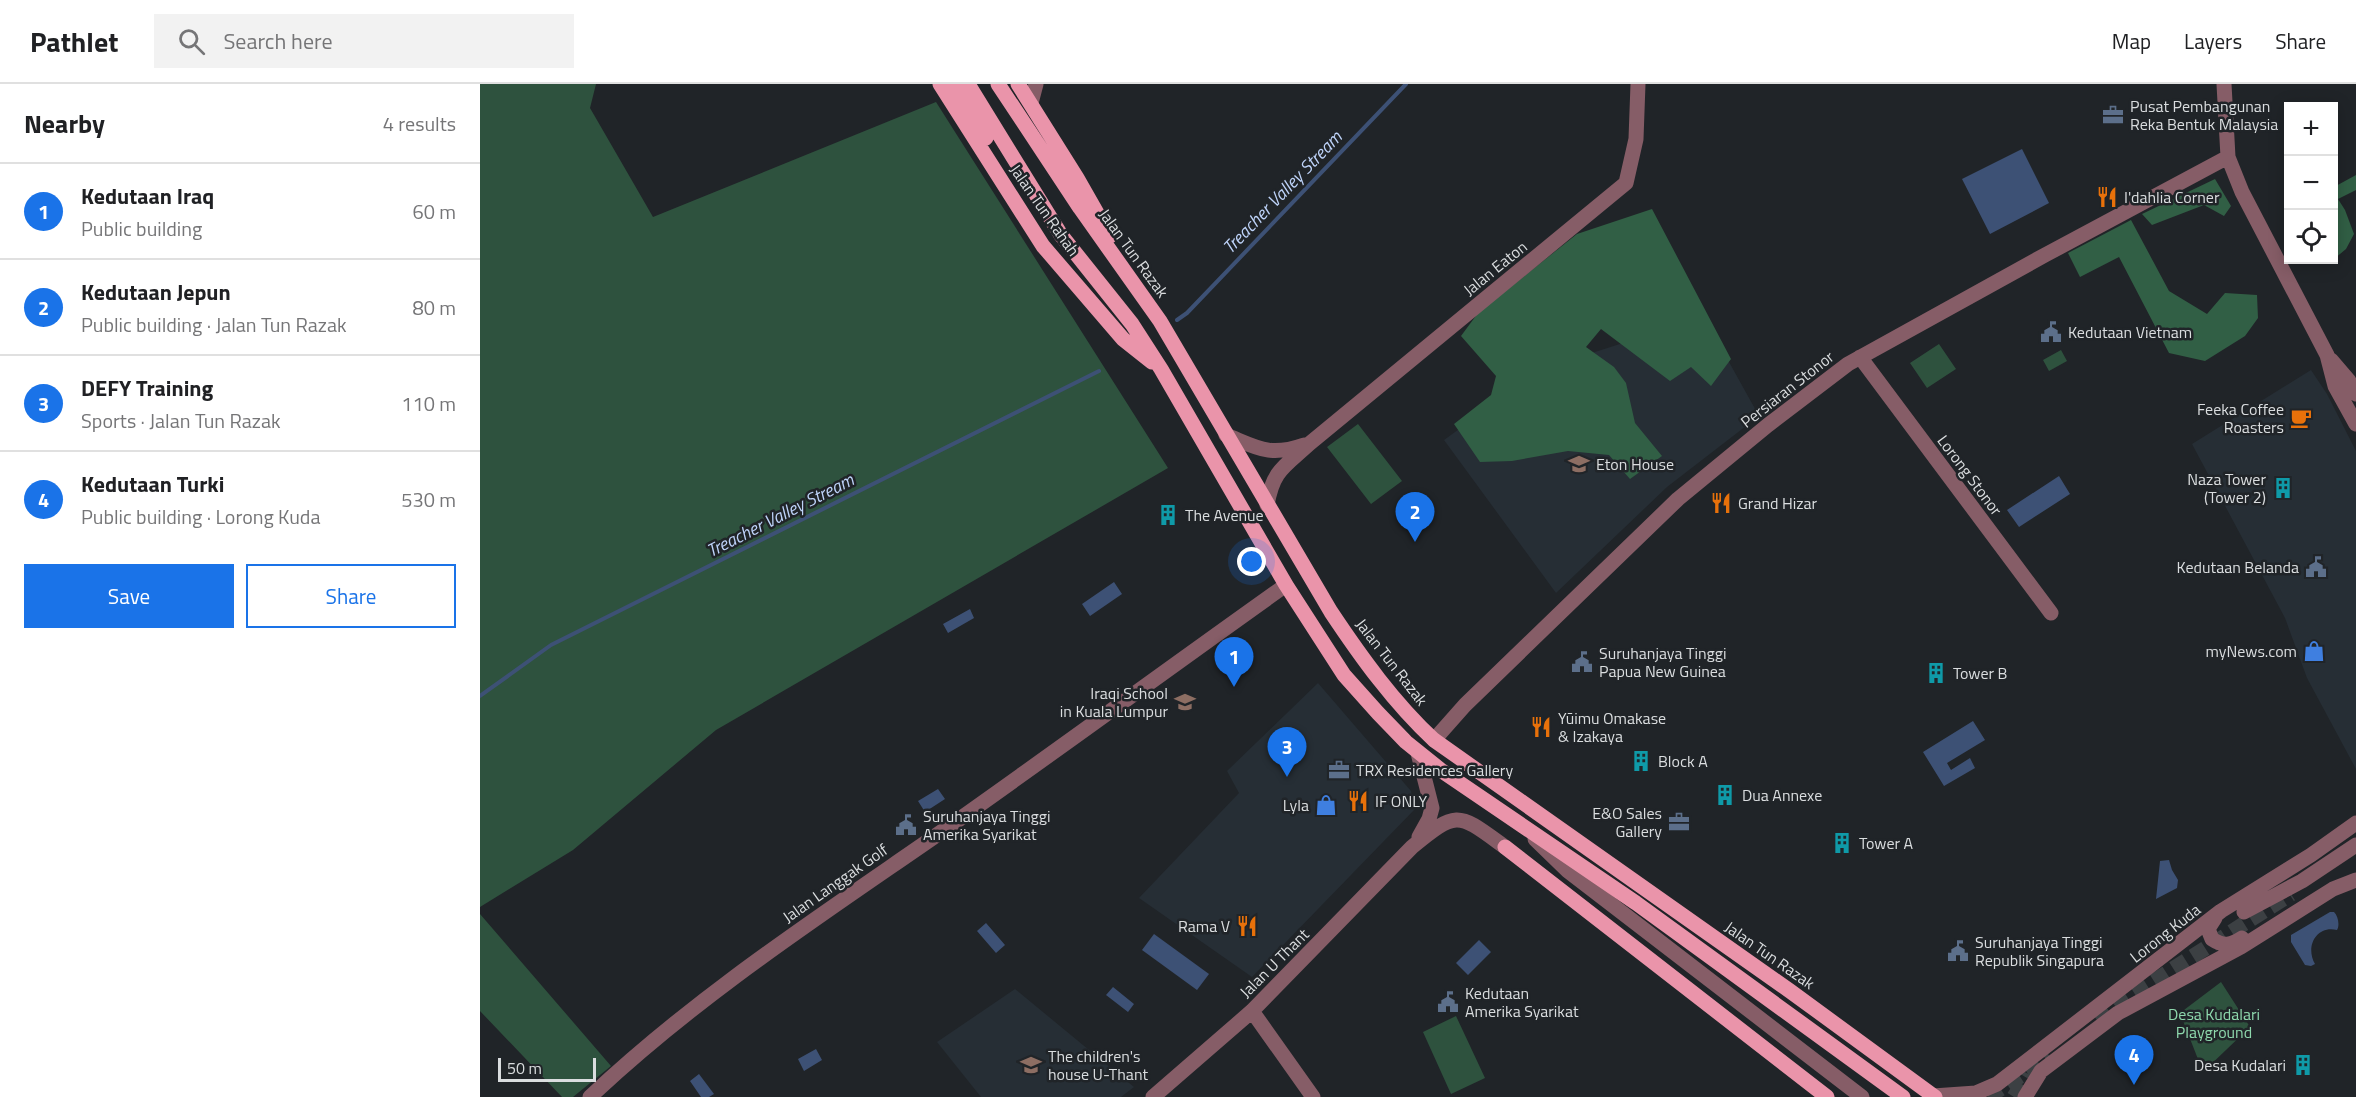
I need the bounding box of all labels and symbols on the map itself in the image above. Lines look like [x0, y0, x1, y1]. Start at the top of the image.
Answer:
place label: Pusat Pembangunan Reka Bentuk Malaysia [2130, 94, 2278, 136]
office icon: Pusat Pembangunan Reka Bentuk Malaysia [2101, 103, 2125, 127]
water label: Treacher Valley Stream [1216, 124, 1349, 260]
street label: Jalan Tun Rahah [1004, 159, 1086, 261]
restaurant icon: I'dahlia Corner [2095, 185, 2119, 209]
place label: I'dahlia Corner [2124, 185, 2220, 209]
street label: Jalan Tun Razak [1093, 203, 1175, 303]
street label: Jalan Eaton [1458, 235, 1532, 301]
public building icon: Kedutaan Vietnam [2039, 320, 2063, 344]
place label: Kedutaan Vietnam [2068, 320, 2192, 344]
street label: Persiaran Stonor [1735, 345, 1839, 433]
place label: Feeka Coffee Roasters [2197, 397, 2284, 439]
cafe icon: Feeka Coffee Roasters [2289, 406, 2313, 430]
street label: Lorong Stonor [1932, 430, 2009, 521]
school or university icon: Eton House [1567, 452, 1591, 476]
place label: Eton House [1596, 452, 1674, 476]
water label: Treacher Valley Stream [702, 466, 859, 564]
place label: Naza Tower (Tower 2) [2187, 467, 2266, 509]
building icon: Naza Tower (Tower 2) [2271, 476, 2295, 500]
restaurant icon: Grand Hizar [1709, 491, 1733, 515]
place label: Grand Hizar [1738, 491, 1818, 515]
pin: 2 [1396, 492, 1434, 542]
building icon: The Avenue [1156, 503, 1180, 527]
place label: The Avenue [1185, 503, 1264, 527]
your location [1237, 547, 1266, 576]
place label: Kedutaan Belanda [2177, 555, 2299, 579]
public building icon: Kedutaan Belanda [2304, 555, 2328, 579]
street label: Jalan Tun Razak [1350, 613, 1434, 711]
pin: 1 [1214, 638, 1254, 687]
place label: myNews.com [2206, 639, 2297, 663]
shop icon: myNews.com [2302, 639, 2326, 663]
place label: Suruhanjaya Tinggi Papua New Guinea [1599, 641, 1726, 683]
public building icon: Suruhanjaya Tinggi Papua New Guinea [1570, 650, 1594, 674]
building icon: Tower B [1924, 661, 1948, 685]
place label: Tower B [1953, 661, 2008, 685]
place label: Iraqi School in Kuala Lumpur [1060, 681, 1168, 723]
school or university icon: Iraqi School in Kuala Lumpur [1173, 690, 1197, 714]
place label: Yūimu Omakase & Izakaya [1558, 706, 1666, 748]
restaurant icon: Yūimu Omakase & Izakaya [1529, 715, 1553, 739]
pin: 3 [1268, 728, 1306, 777]
building icon: Block A [1629, 749, 1653, 773]
place label: Block A [1658, 749, 1708, 773]
office icon: TRX Residences Gallery [1327, 758, 1351, 782]
place label: TRX Residences Gallery [1356, 758, 1513, 782]
building icon: Dua Annexe [1713, 783, 1737, 807]
place label: Dua Annexe [1742, 783, 1822, 807]
restaurant icon: IF ONLY [1346, 789, 1370, 813]
place label: IF ONLY [1375, 789, 1427, 813]
place label: Lyla [1283, 793, 1309, 817]
shop icon: Lyla [1314, 793, 1338, 817]
place label: E&O Sales Gallery [1592, 801, 1662, 843]
place label: Suruhanjaya Tinggi Amerika Syarikat [923, 804, 1050, 846]
office icon: E&O Sales Gallery [1667, 810, 1691, 834]
public building icon: Suruhanjaya Tinggi Amerika Syarikat [894, 813, 918, 837]
building icon: Tower A [1830, 831, 1854, 855]
place label: Tower A [1859, 831, 1914, 855]
street label: Jalan Langgak Golf [777, 837, 893, 928]
street label: Lorong Kuda [2124, 898, 2206, 968]
place label: Rama V [1178, 914, 1230, 938]
restaurant icon: Rama V [1235, 914, 1259, 938]
street label: Jalan Tun Razak [1720, 915, 1820, 995]
street label: Jalan U Thant [1234, 923, 1314, 1003]
place label: Suruhanjaya Tinggi Republik Singapura [1975, 930, 2104, 972]
public building icon: Suruhanjaya Tinggi Republik Singapura [1946, 939, 1970, 963]
place label: Kedutaan Amerika Syarikat [1465, 981, 1579, 1023]
public building icon: Kedutaan Amerika Syarikat [1436, 990, 1460, 1014]
park label: Desa Kudalari Playground [2168, 1002, 2260, 1044]
pin: 4 [2114, 1036, 2154, 1085]
place label: The children's house U-Thant [1048, 1044, 1148, 1086]
school or university icon: The children's house U-Thant [1019, 1053, 1043, 1077]
place label: Desa Kudalari [2194, 1053, 2286, 1077]
building icon: Desa Kudalari [2291, 1053, 2315, 1077]
scale bar [498, 1055, 596, 1082]

